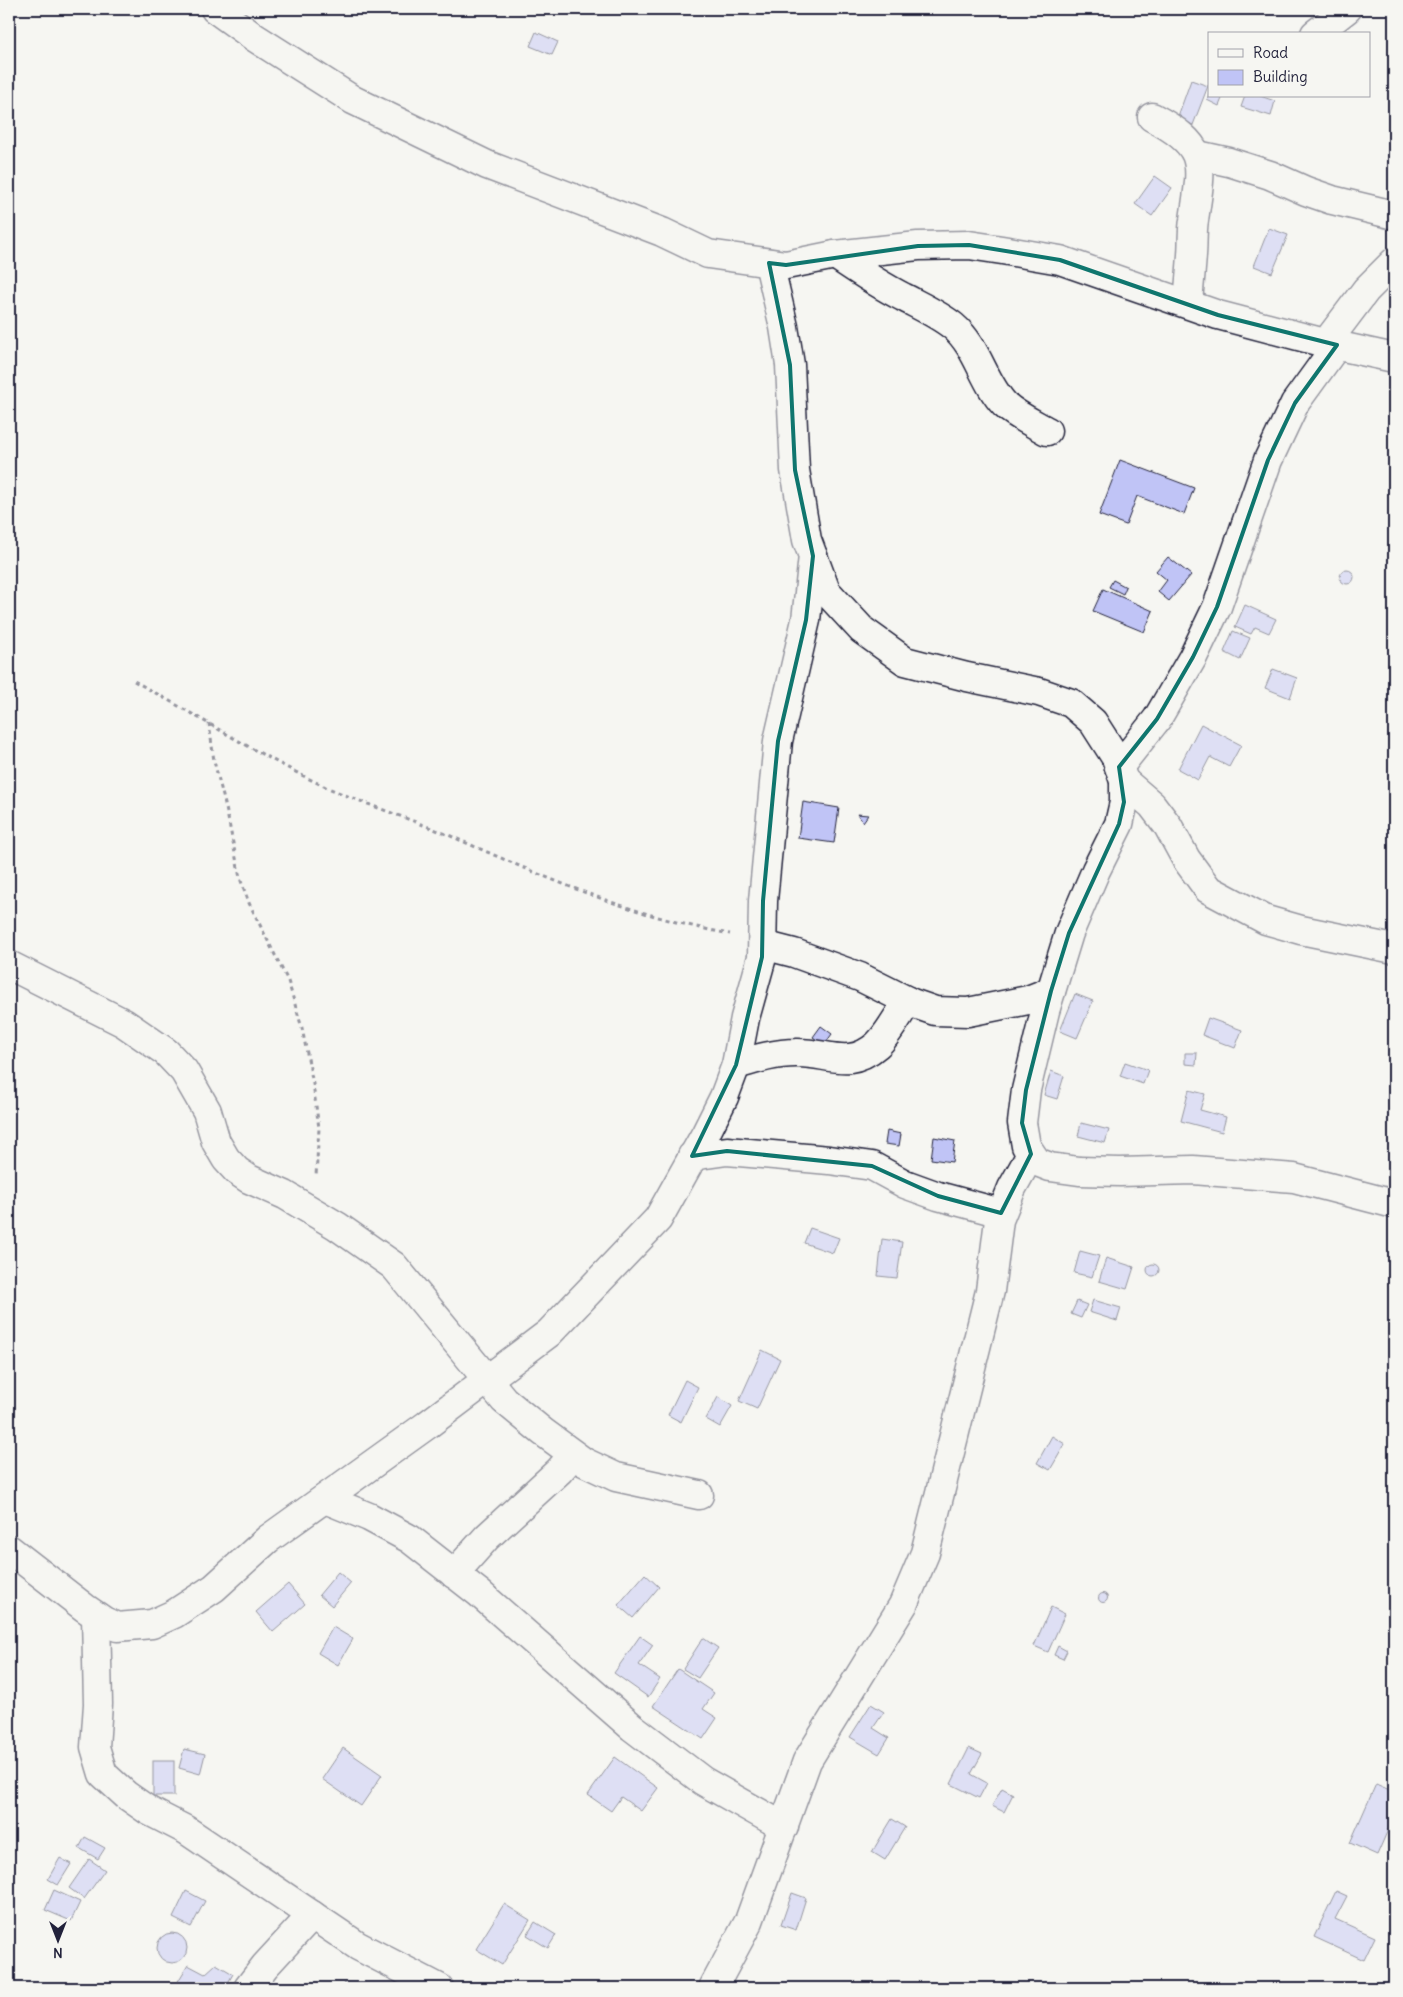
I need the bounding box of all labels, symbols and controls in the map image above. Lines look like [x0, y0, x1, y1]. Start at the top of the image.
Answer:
legend [1208, 32, 1370, 98]
text: Road [1253, 43, 1288, 62]
text: Building [1253, 67, 1308, 86]
north arrow [32, 1914, 82, 1964]
text: N [53, 1944, 63, 1962]

